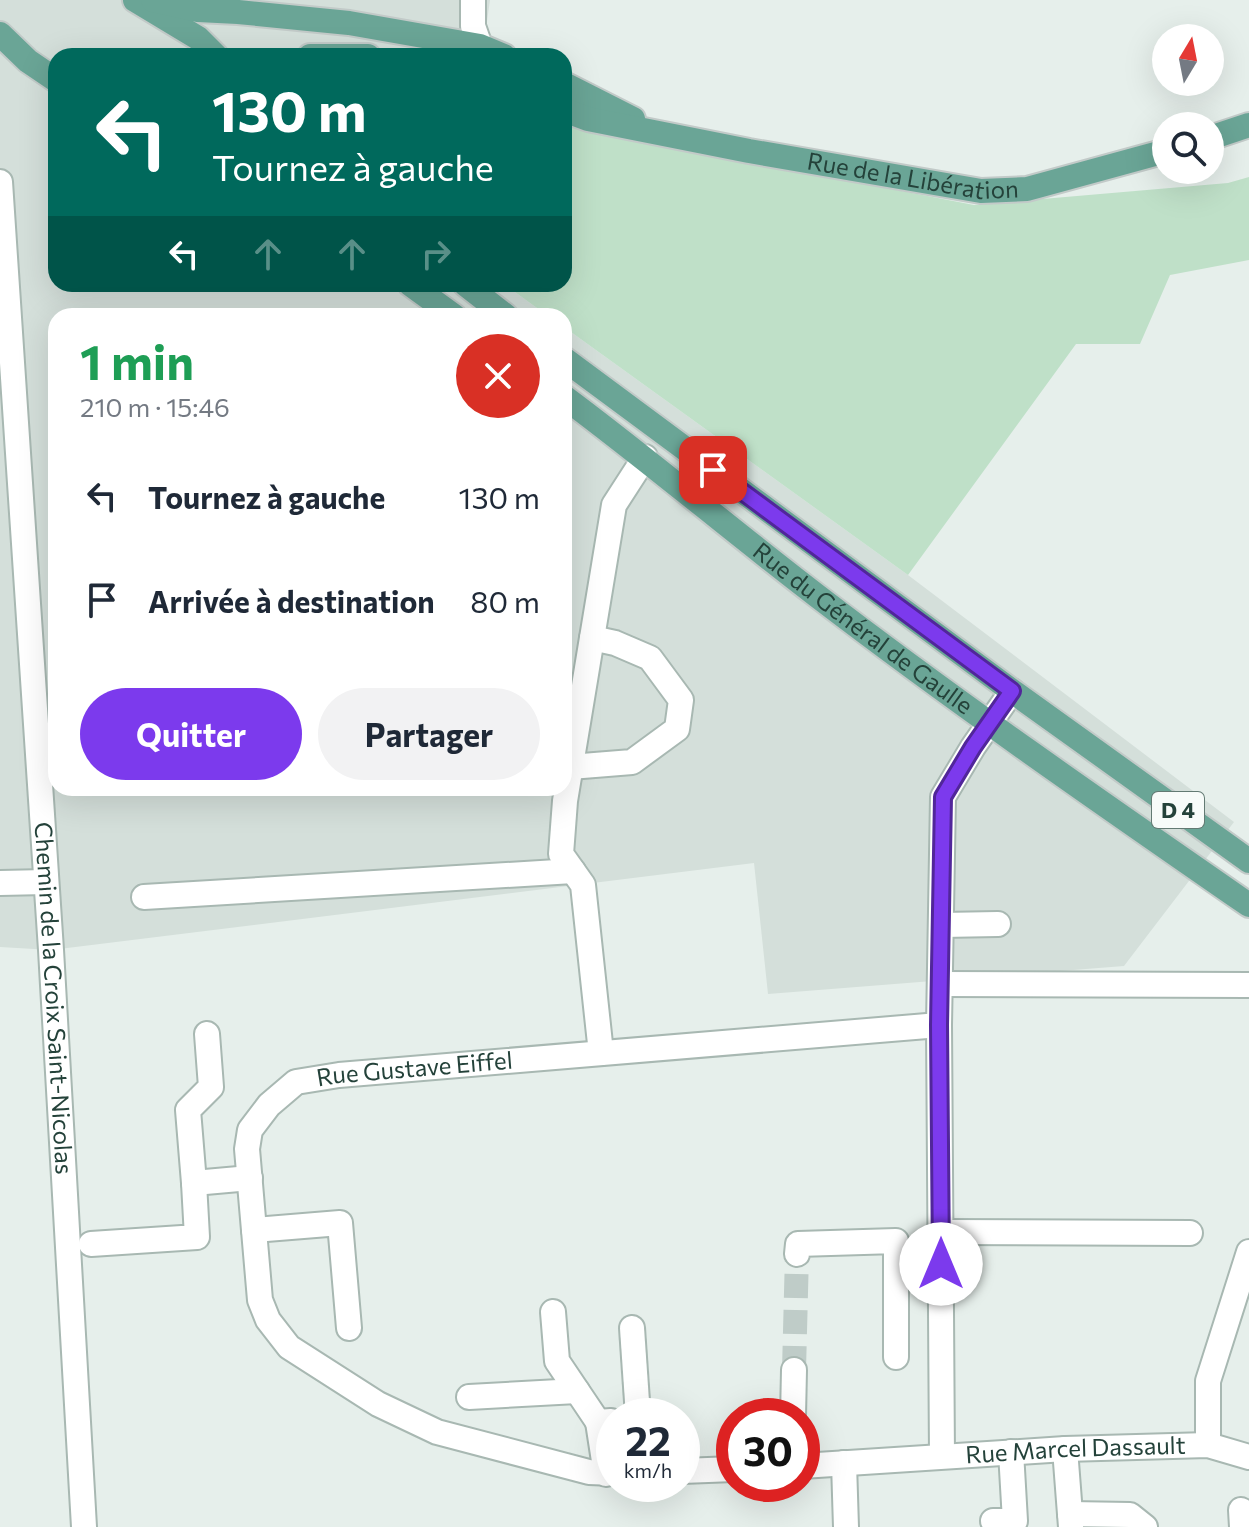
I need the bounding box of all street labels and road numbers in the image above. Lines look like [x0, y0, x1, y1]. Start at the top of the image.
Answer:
street label: Rue de la Libération [805, 145, 1019, 204]
street label: Rue du Général de Gaulle [748, 536, 979, 719]
road number: D 4 [1152, 792, 1204, 828]
street label: Chemin de la Croix Saint-Nicolas [30, 821, 80, 1175]
street label: Rue Gustave Eiffel [314, 1045, 514, 1091]
street label: Rue Marcel Dassault [964, 1430, 1186, 1468]

